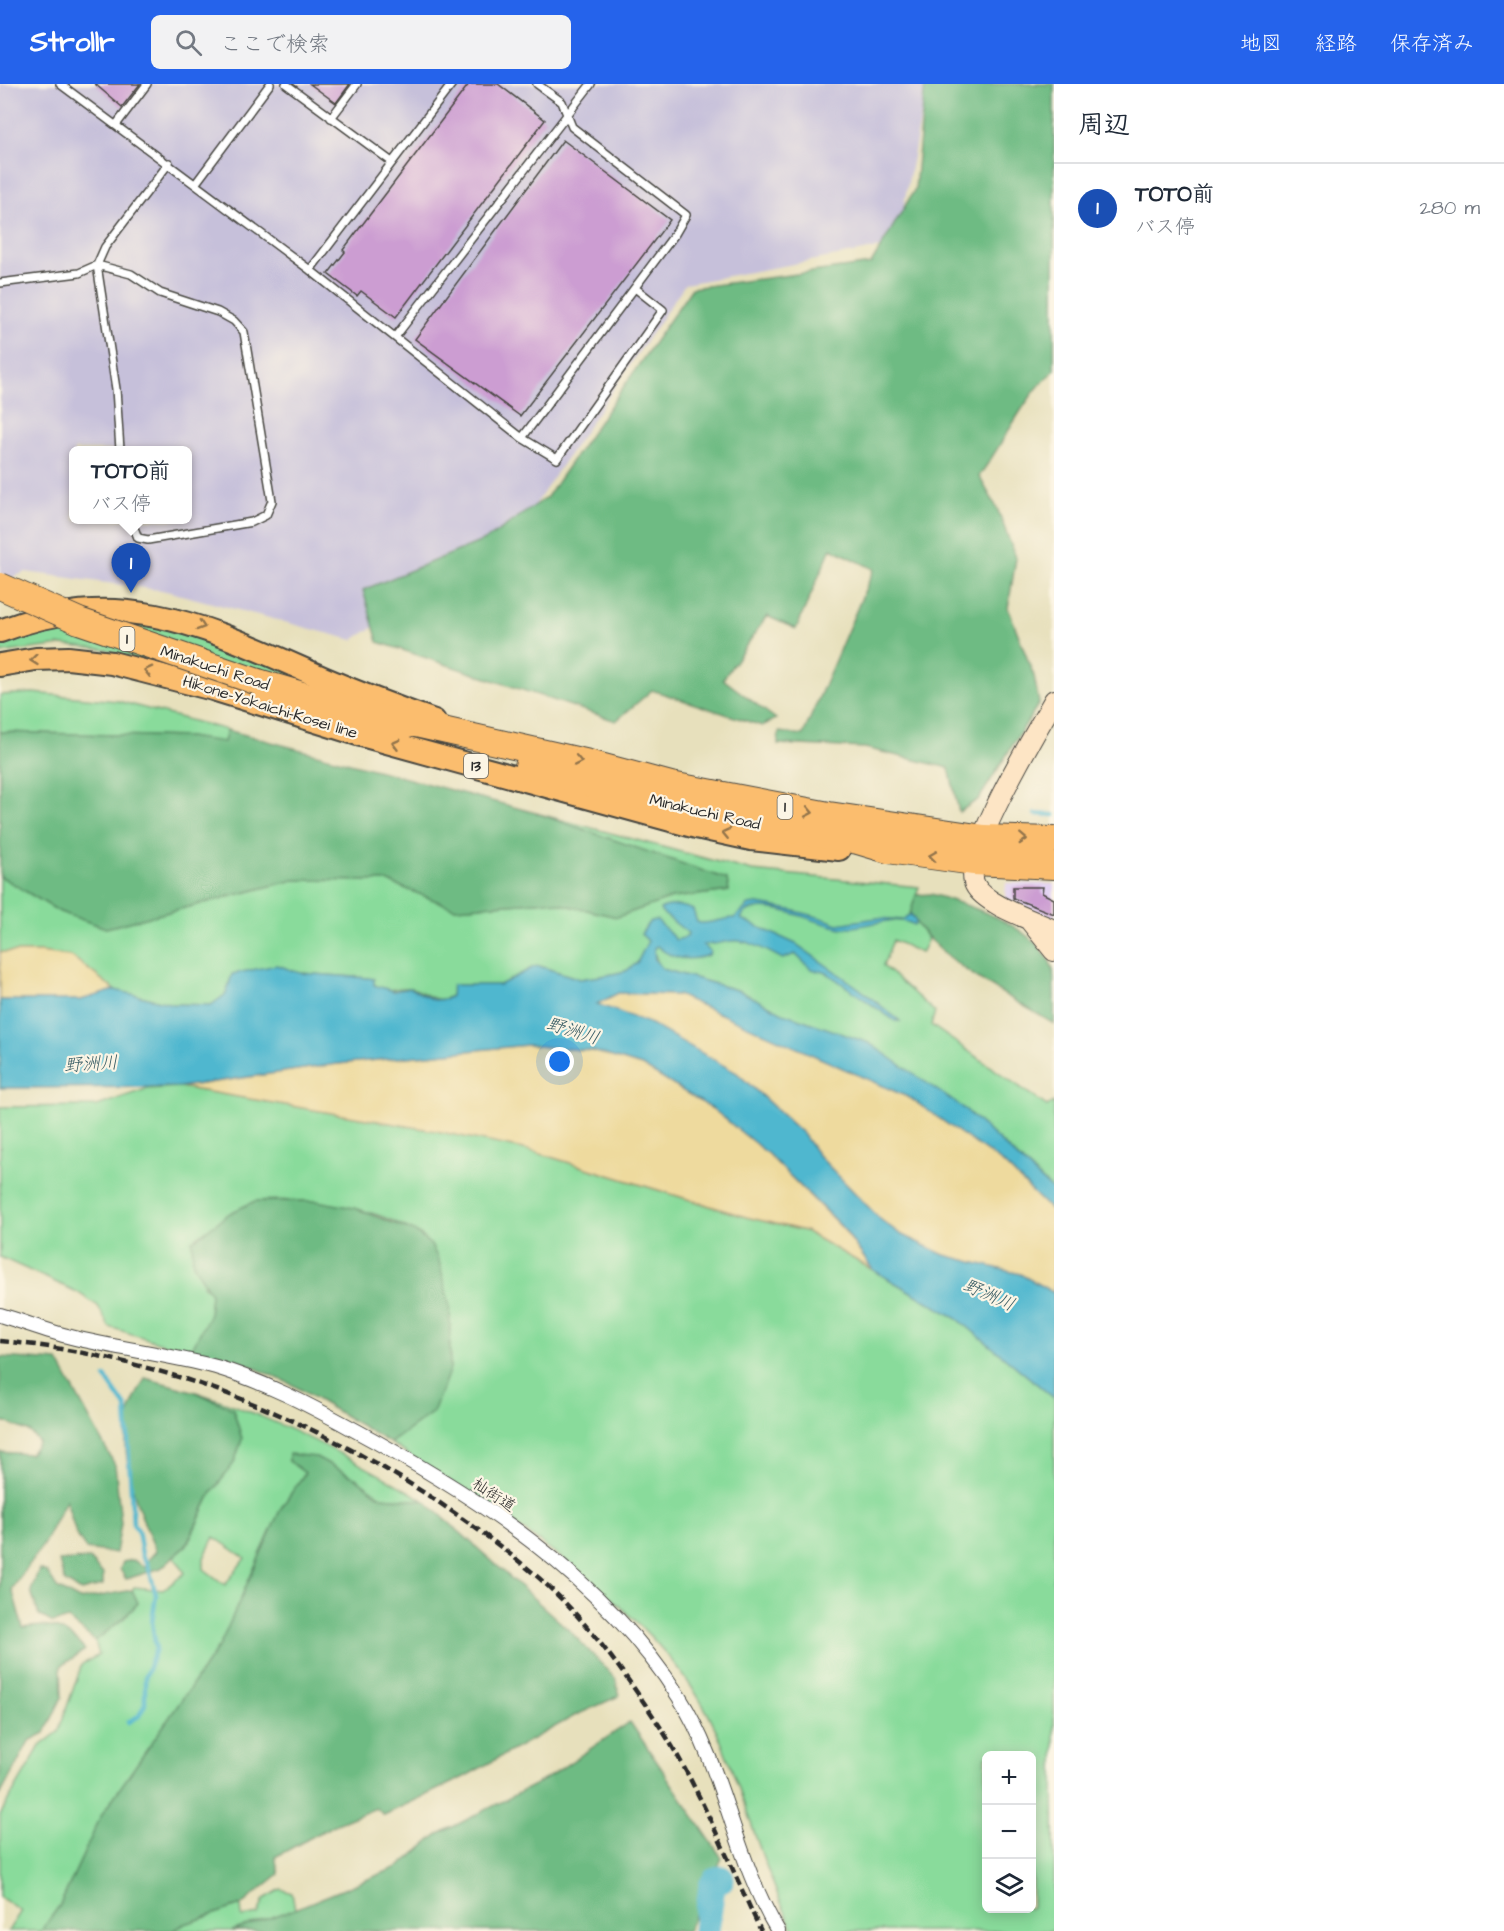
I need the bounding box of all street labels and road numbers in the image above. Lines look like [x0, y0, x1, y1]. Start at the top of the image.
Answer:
road number: 1 [120, 627, 134, 651]
street label: Minakuchi Road [158, 640, 272, 696]
street label: Hikone-Yokaichi-Kosei line [180, 670, 360, 744]
road number: 13 [464, 754, 488, 778]
street label: Minakuchi Road [647, 789, 763, 835]
road number: 1 [778, 795, 792, 819]
street label: 杣街道 [468, 1473, 520, 1517]

